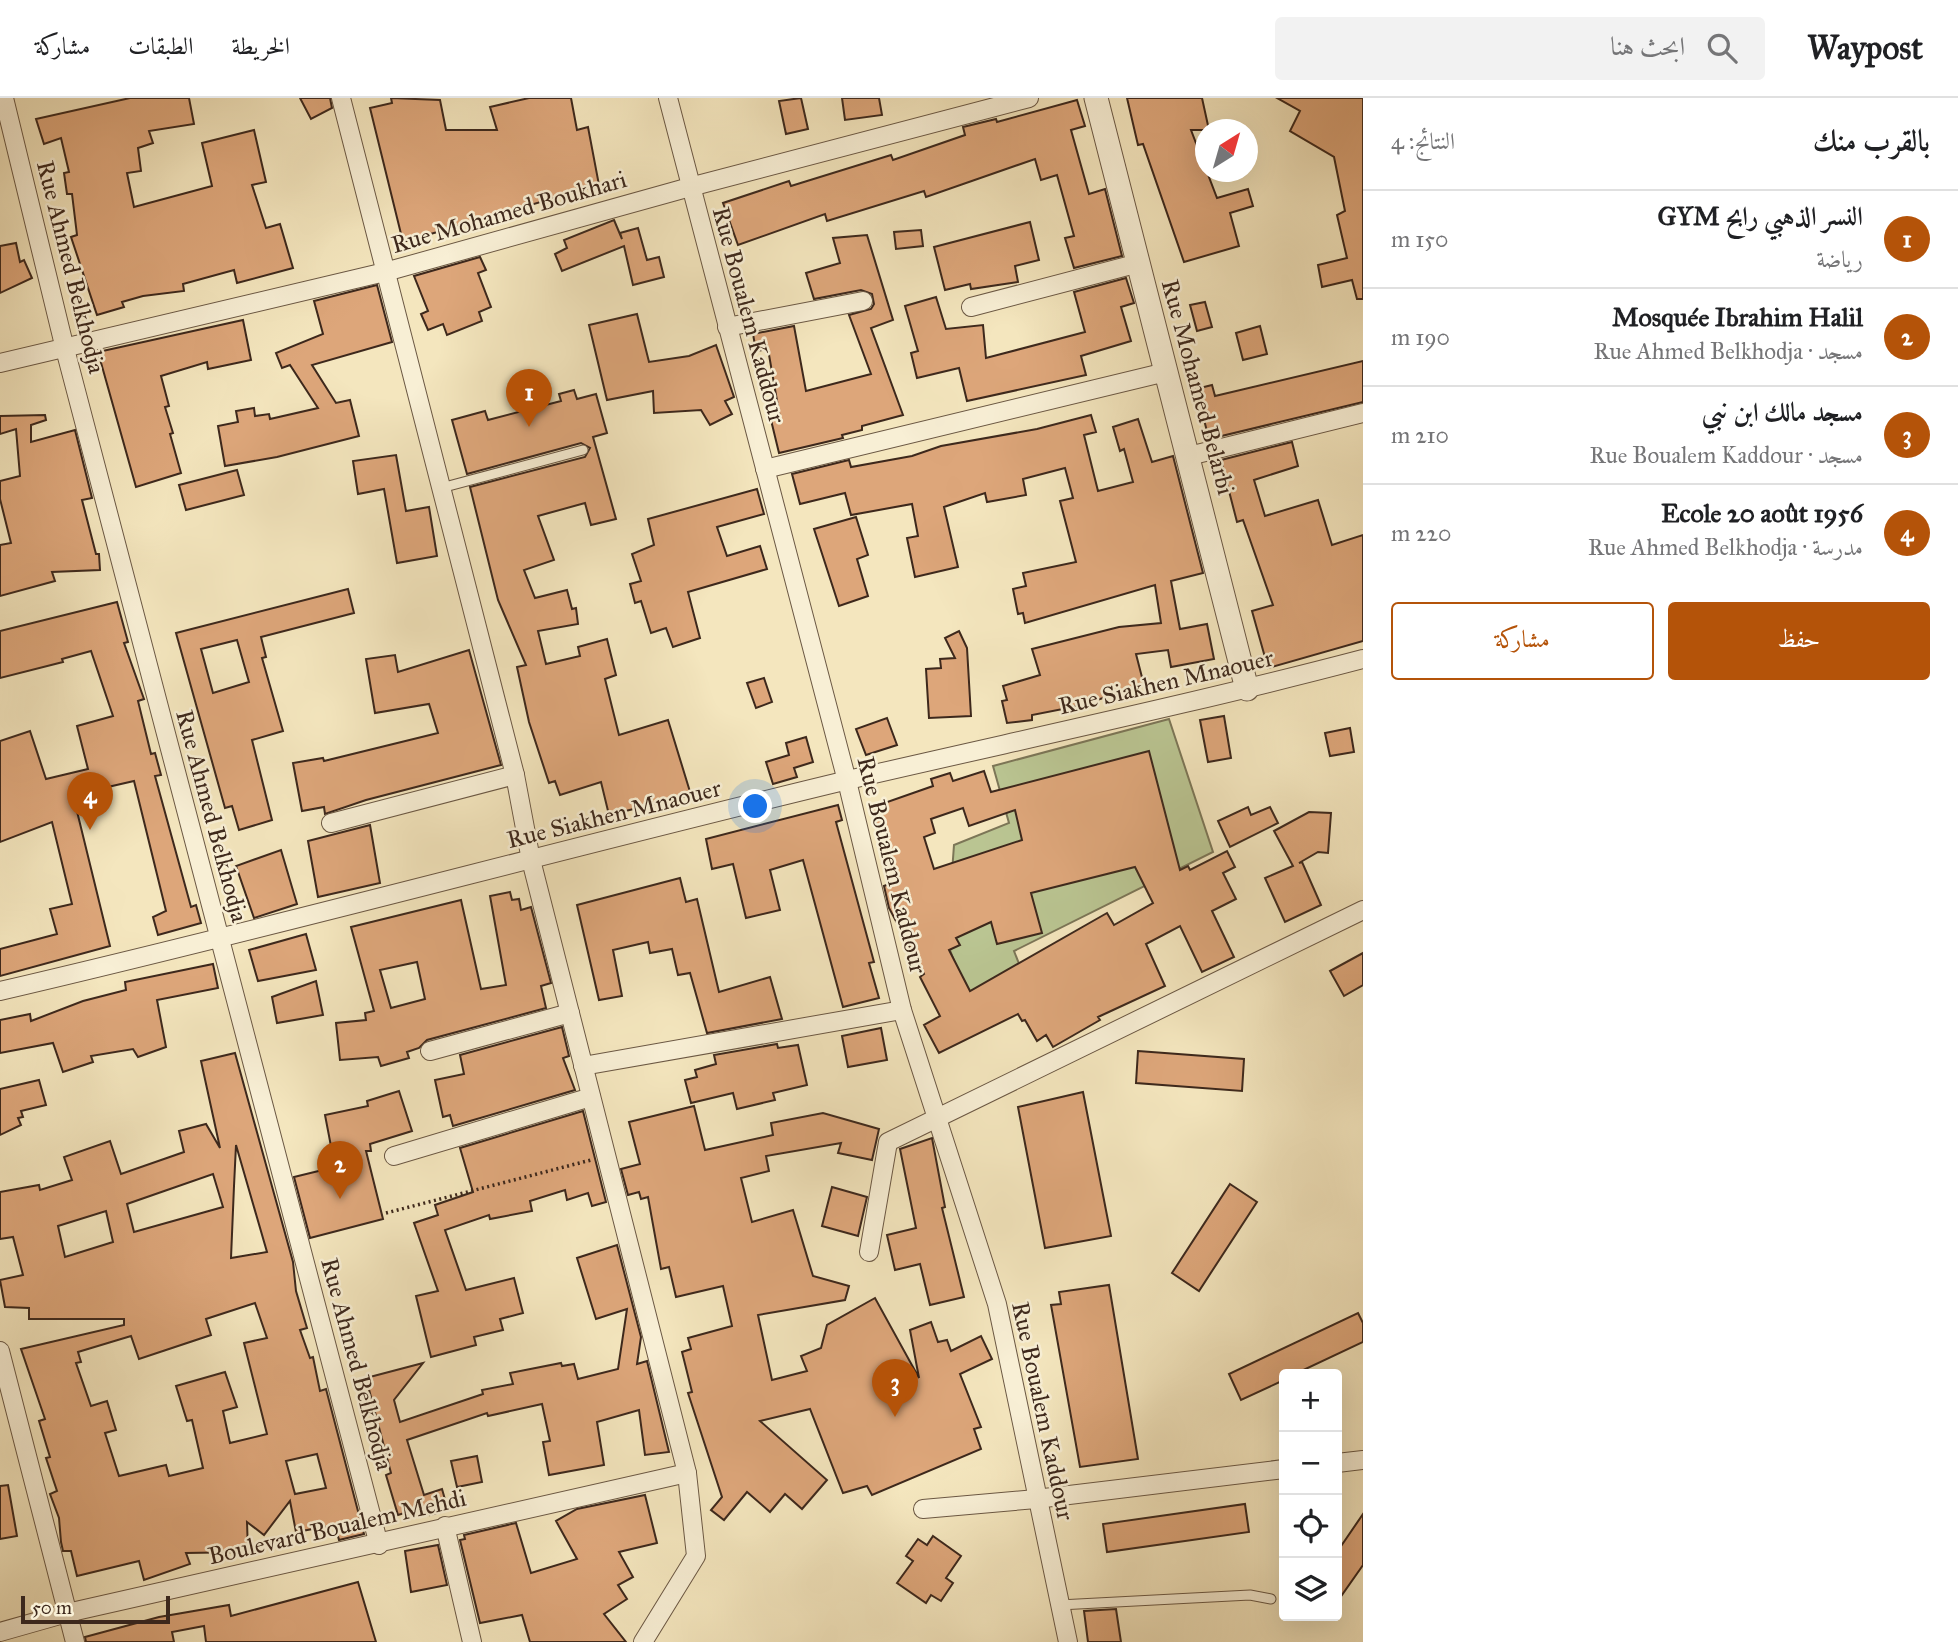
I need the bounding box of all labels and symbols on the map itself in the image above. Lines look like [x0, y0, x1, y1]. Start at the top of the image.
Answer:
north arrow [1195, 119, 1258, 182]
street label: Rue Ahmed Belkhodja [30, 157, 112, 377]
street label: Rue Mohamed Boukhari [388, 164, 630, 260]
street label: Rue Boualem Kaddour [706, 204, 792, 426]
street label: Rue Mohamed Belarbi [1155, 276, 1241, 498]
pin: 1 [506, 369, 552, 427]
street label: Rue Siakhen Mnaouer [1056, 643, 1276, 721]
street label: Rue Ahmed Belkhodja [169, 707, 255, 926]
street label: Rue Boualem Kaddour [850, 753, 934, 977]
pin: 4 [67, 772, 113, 830]
street label: Rue Siakhen Mnaouer [504, 773, 724, 855]
your location [738, 789, 772, 823]
pin: 2 [317, 1141, 363, 1199]
street label: Rue Ahmed Belkhodja [314, 1255, 400, 1474]
street label: Rue Boualem Kaddour [1005, 1299, 1081, 1523]
pin: 3 [872, 1359, 918, 1417]
street label: Boulevard Boualem Mehdi [205, 1483, 469, 1571]
scale bar [21, 1593, 170, 1625]

